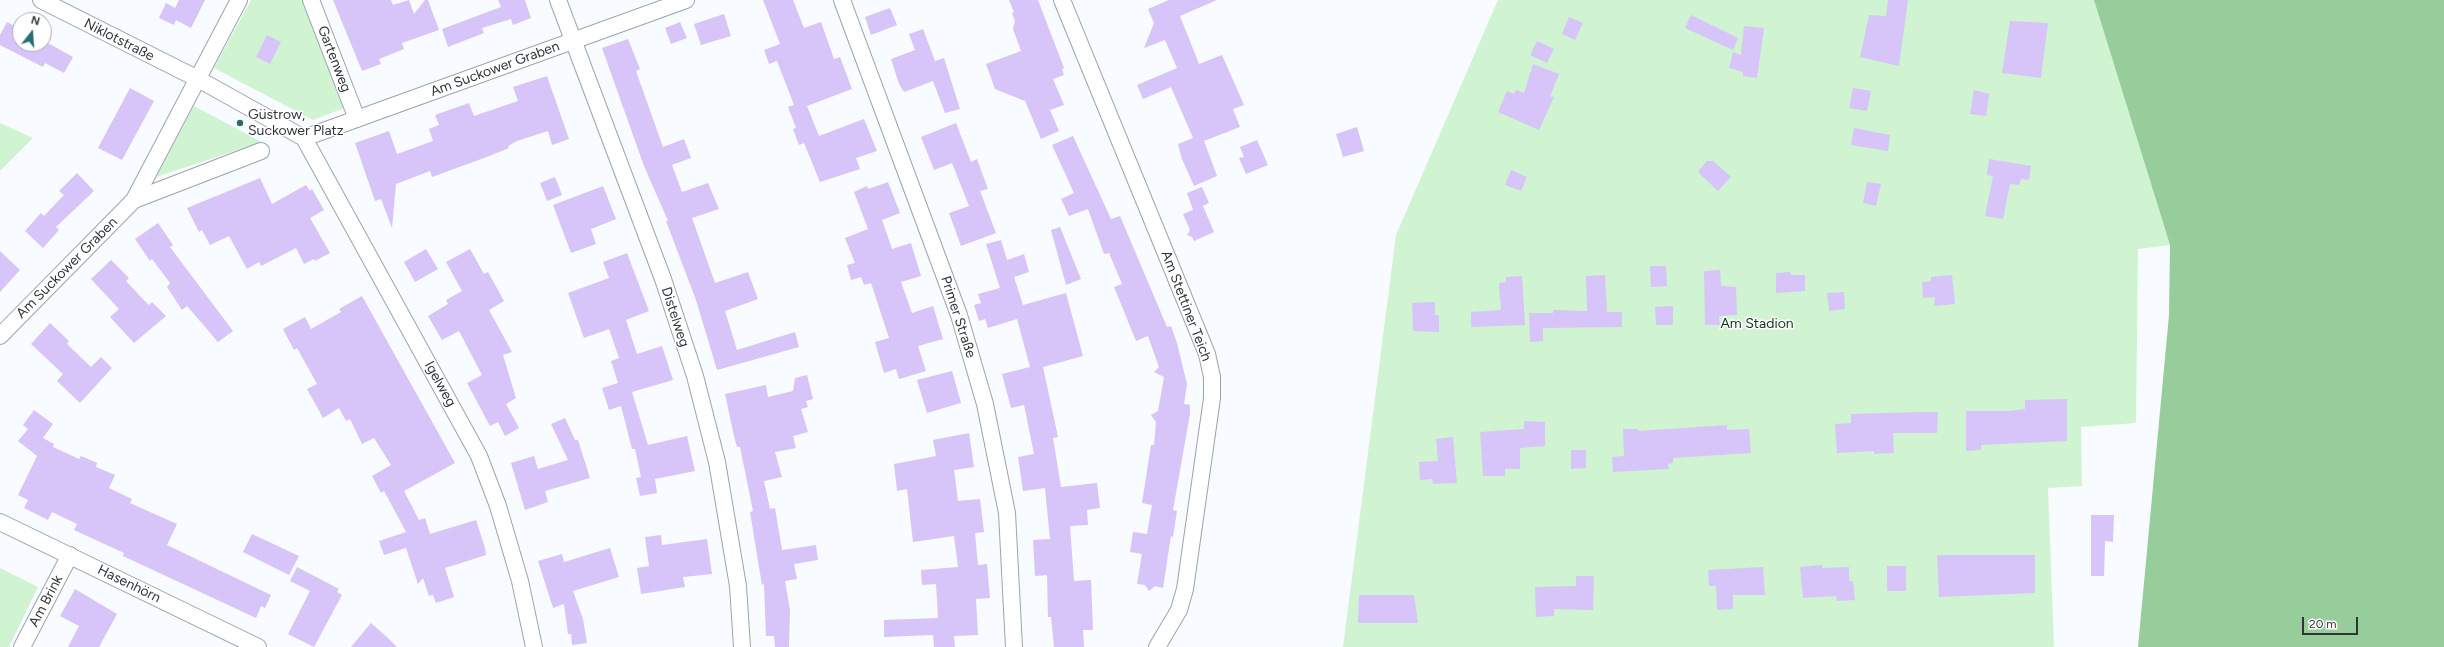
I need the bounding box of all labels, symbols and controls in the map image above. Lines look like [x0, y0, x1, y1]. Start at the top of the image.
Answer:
north arrow [12, 12, 52, 52]
text: N [29, 14, 41, 28]
street label: Niklotstraße [81, 15, 157, 65]
street label: Gartenweg [314, 23, 354, 95]
street label: Am Suckower Graben [428, 38, 562, 100]
place label: Güstrow, Suckower Platz [248, 107, 344, 140]
marker: Güstrow, Suckower Platz [235, 118, 245, 128]
street label: Am Suckower Graben [13, 214, 121, 322]
street label: Am Stettiner Teich [1157, 248, 1215, 364]
street label: Primer Straße [937, 274, 979, 360]
street label: Distelweg [657, 285, 693, 349]
park label: Am Stadion [1720, 316, 1794, 332]
street label: Igelweg [421, 358, 459, 410]
street label: Hasenhörn [95, 562, 163, 606]
street label: Am Brink [25, 572, 67, 630]
scale bar [2304, 609, 2360, 635]
text: 20 m [2309, 617, 2337, 631]

